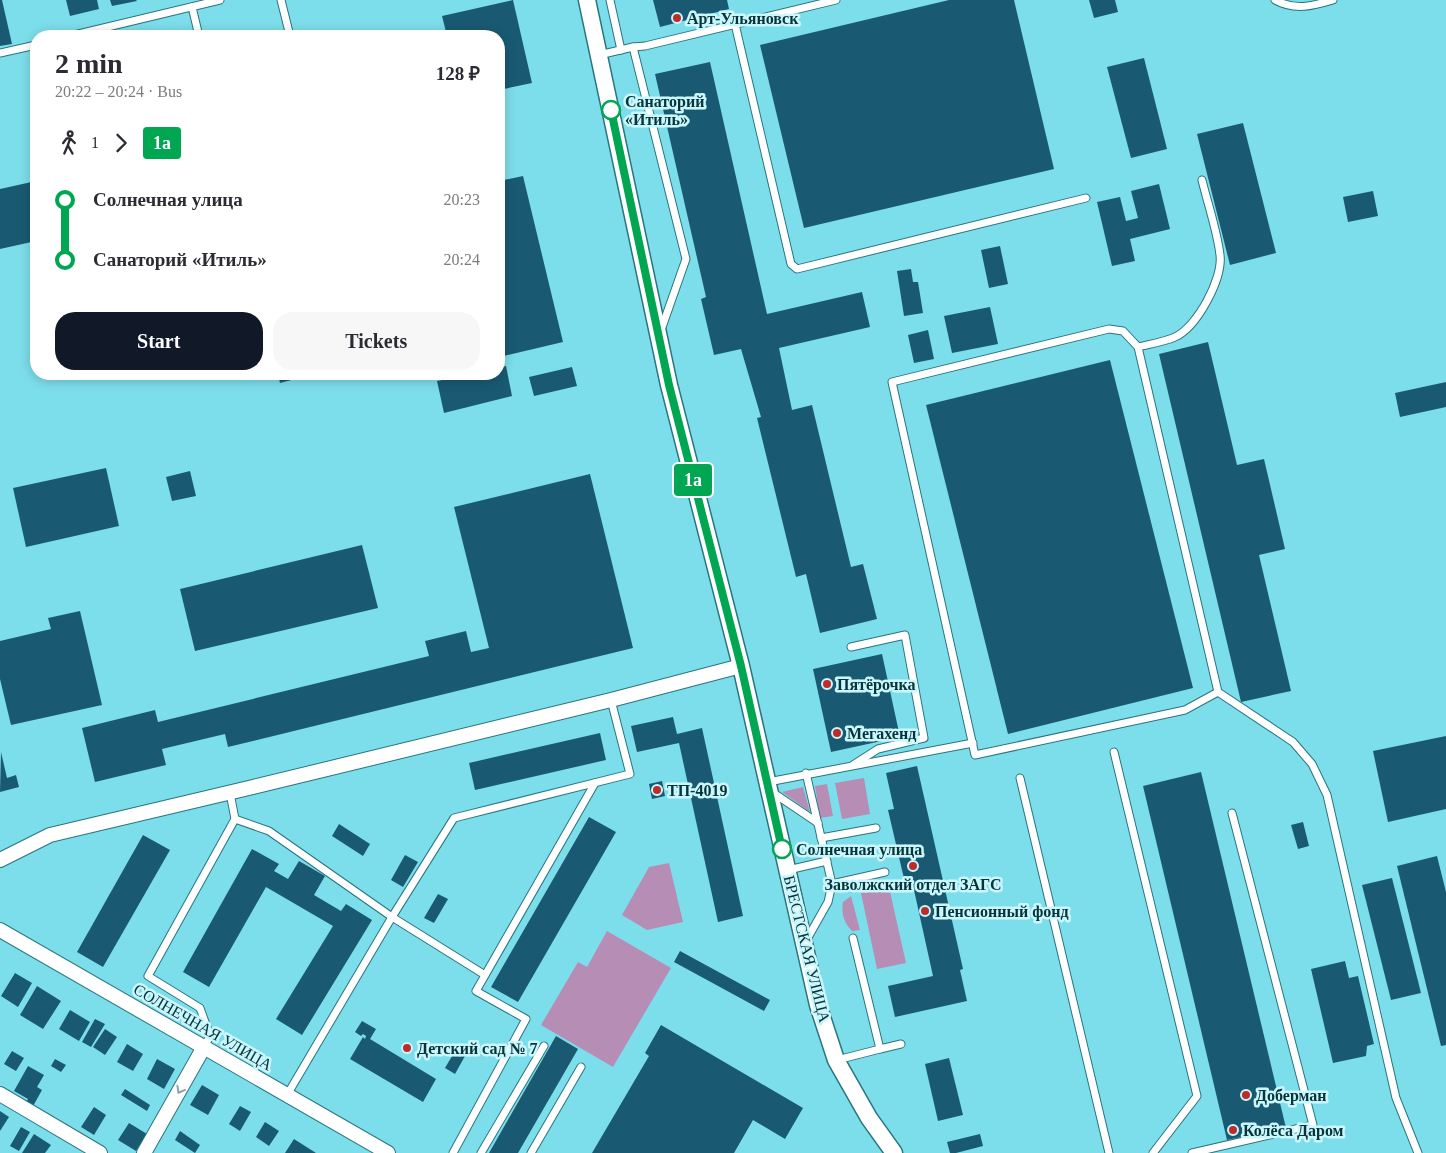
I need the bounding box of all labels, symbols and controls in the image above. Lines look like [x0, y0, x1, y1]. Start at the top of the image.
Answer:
place label: Арт-Ульяновск [687, 10, 799, 28]
marker: Арт-Ульяновск [671, 12, 683, 24]
text: 2 min [55, 48, 123, 79]
text: 128 ₽ [436, 63, 480, 84]
text: 20:22 – 20:24 · Bus [55, 83, 182, 100]
place label: Санаторий «Итиль» [625, 93, 704, 128]
marker: Санаторий «Итиль» [601, 100, 621, 120]
icon: walk [55, 129, 83, 157]
icon: forward [107, 129, 135, 157]
text: 1а [153, 133, 171, 153]
text: 1 [91, 134, 99, 151]
text: Солнечная улица [93, 189, 243, 210]
text: 20:23 [444, 191, 480, 208]
text: Санаторий «Итиль» [93, 249, 267, 270]
text: 20:24 [444, 251, 480, 268]
button: Start [55, 312, 263, 370]
button: Tickets [273, 312, 480, 370]
line badge: 1а [670, 464, 716, 496]
text: 1а [684, 470, 702, 490]
place label: Пятёрочка [837, 676, 916, 694]
marker: Пятёрочка [821, 678, 833, 690]
place label: Мегахенд [847, 725, 916, 742]
marker: Мегахенд [831, 727, 843, 739]
place label: ТП-4019 [667, 782, 727, 799]
marker: ТП-4019 [651, 784, 663, 796]
marker: Солнечная улица [772, 839, 792, 859]
place label: Солнечная улица [796, 841, 922, 859]
marker: Заволжский отдел ЗАГС [907, 860, 919, 872]
street label: БРЕСТСКАЯ УЛИЦА [780, 874, 834, 1025]
place label: Заволжский отдел ЗАГС [825, 876, 1001, 893]
place label: Пенсионный фонд [935, 903, 1069, 921]
marker: Пенсионный фонд [919, 905, 931, 917]
street label: СОЛНЕЧНАЯ УЛИЦА [130, 980, 276, 1075]
place label: Детский сад № 7 [417, 1040, 538, 1058]
marker: Детский сад № 7 [401, 1042, 413, 1054]
one-way arrow [176, 1084, 186, 1093]
place label: Доберман [1256, 1087, 1327, 1105]
marker: Доберман [1240, 1089, 1252, 1101]
place label: Колёса Даром [1243, 1122, 1344, 1140]
marker: Колёса Даром [1227, 1124, 1239, 1136]

